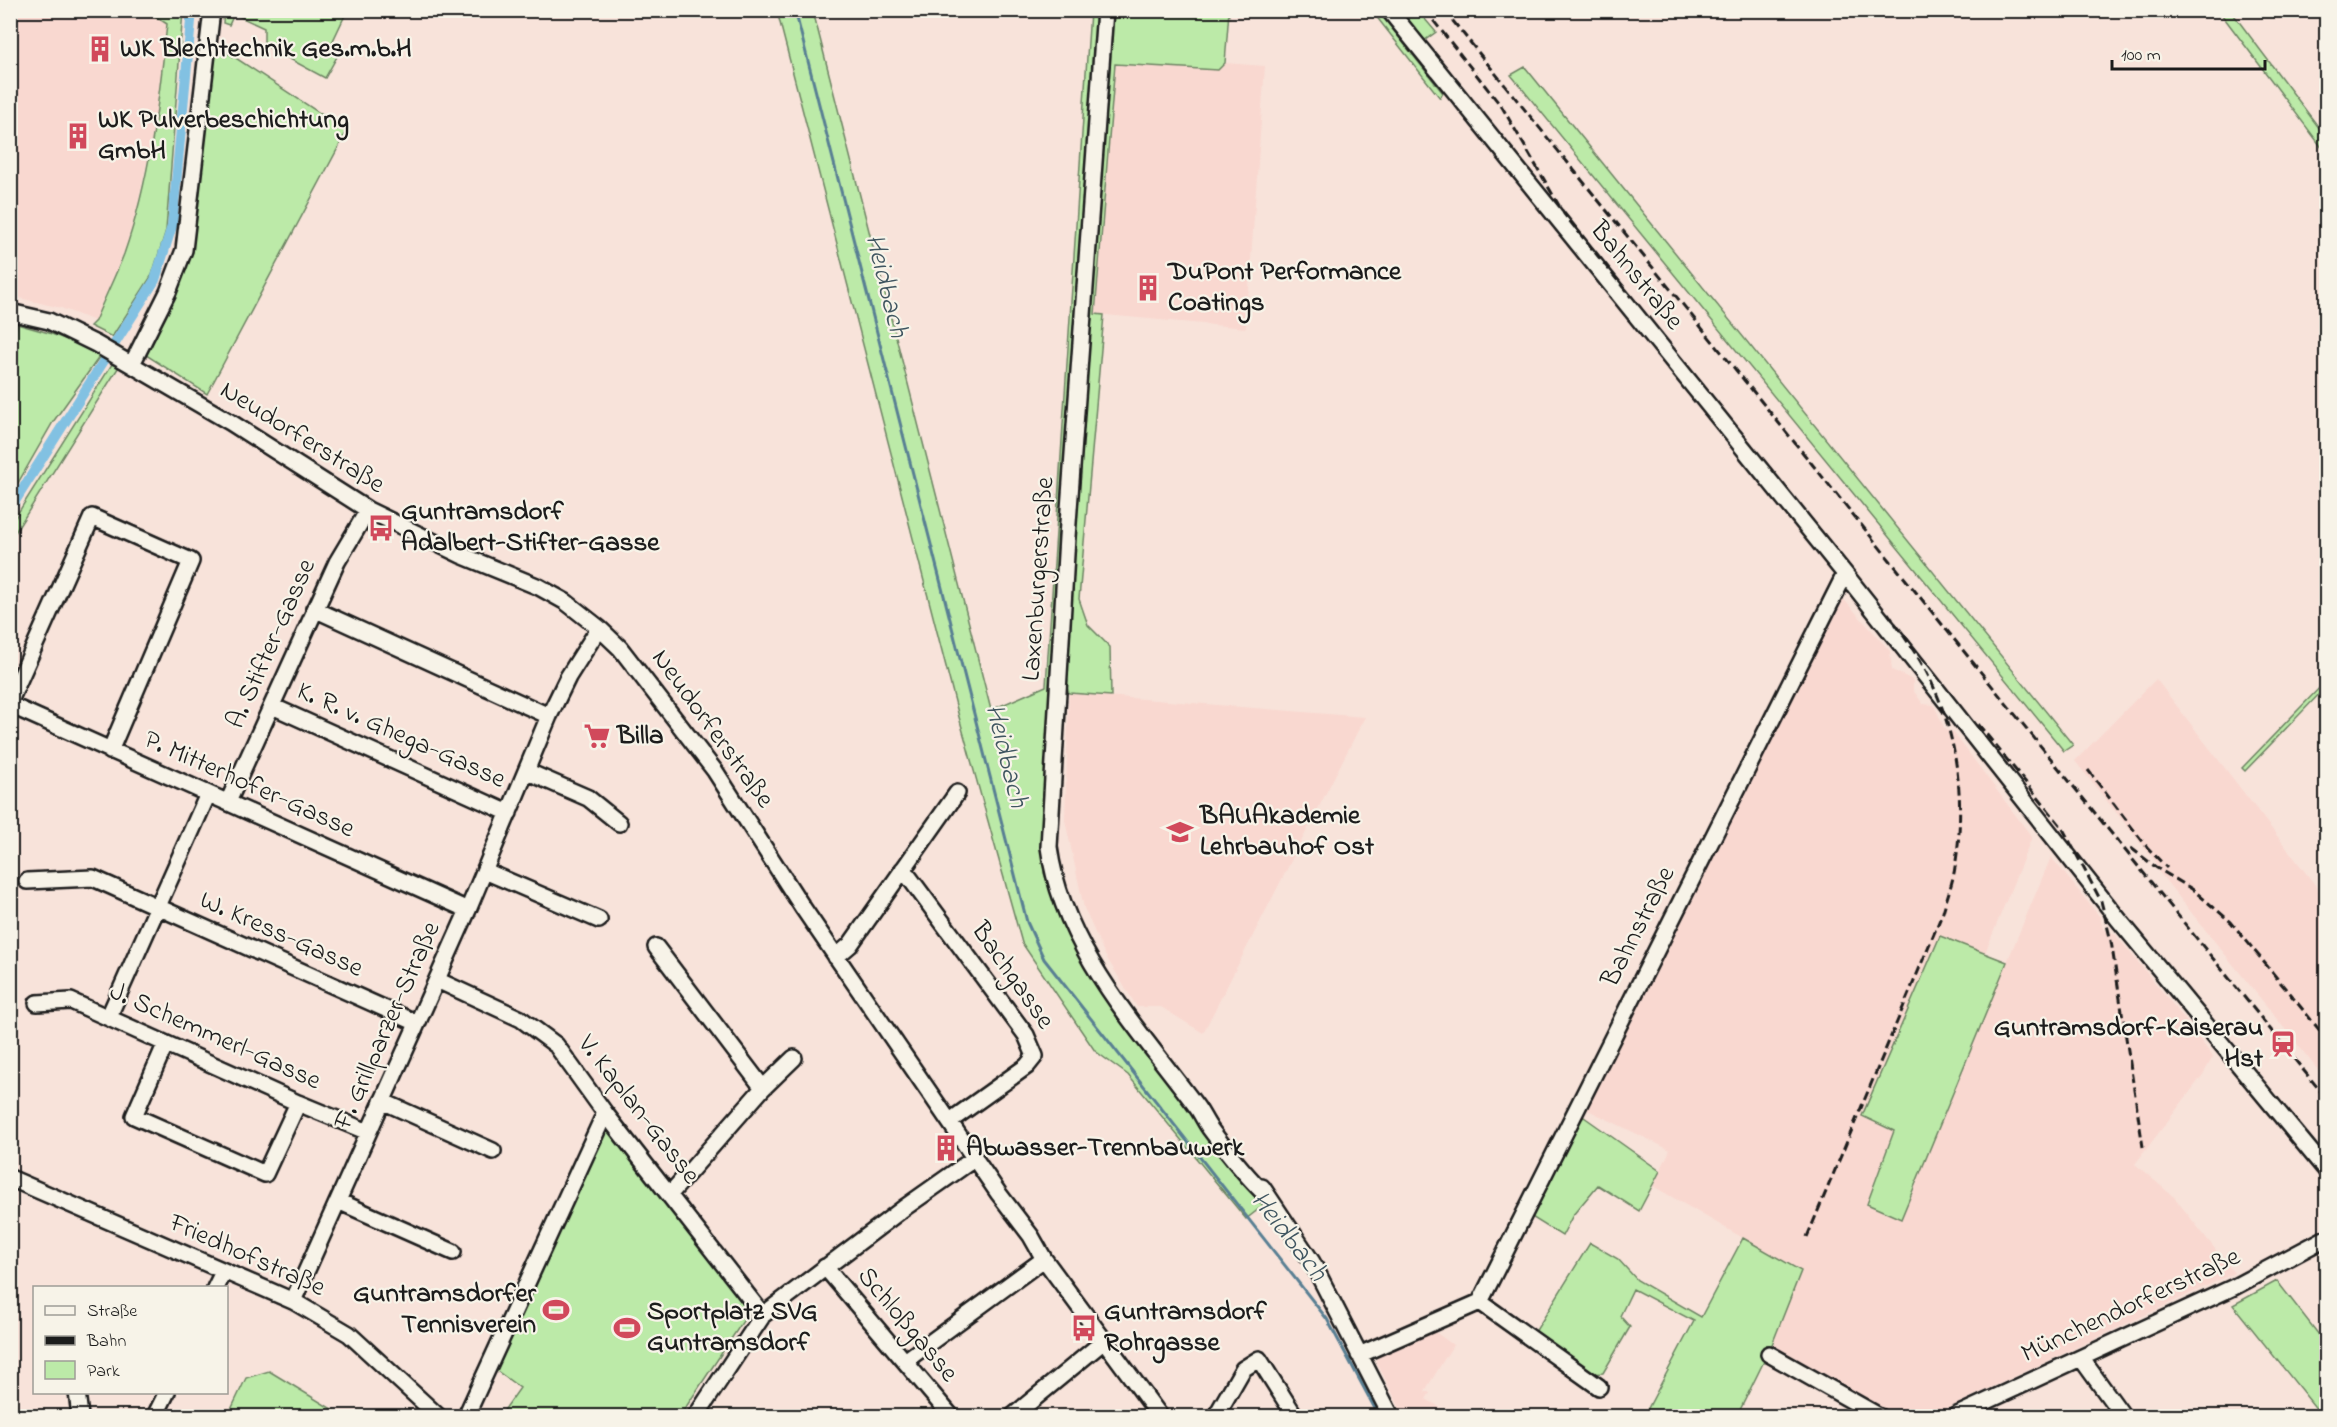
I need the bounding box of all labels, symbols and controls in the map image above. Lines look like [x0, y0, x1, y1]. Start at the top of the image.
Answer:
place label: WK Blechtechnik Ges.m.b.H [120, 30, 412, 69]
scale bar [2112, 33, 2265, 71]
building icon: WK Blechtechnik Ges.m.b.H [85, 34, 115, 64]
text: 100 m [2121, 43, 2161, 69]
place label: WK Pulverbeschichtung GmbH [98, 101, 349, 171]
building icon: WK Pulverbeschichtung GmbH [63, 121, 93, 151]
street label: Bahnstraße [1579, 212, 1693, 340]
water label: Heidbach [852, 230, 918, 343]
place label: DuPont Performance Coatings [1166, 253, 1402, 324]
building icon: DuPont Performance Coatings [1133, 273, 1163, 303]
street label: Neudorferstraße [212, 372, 393, 505]
street label: Laxenburgerstraße [1012, 475, 1066, 682]
place label: Guntramsdorf Adalbert-Stifter-Gasse [401, 493, 660, 563]
bus stop icon: Guntramsdorf Adalbert-Stifter-Gasse [366, 513, 396, 543]
street label: A. Stifter-Gasse [217, 552, 327, 735]
street label: Neudorferstraße [641, 641, 784, 817]
street label: K. R. v. Ghega-Gasse [290, 672, 513, 800]
water label: Heidbach [972, 700, 1038, 813]
place label: Billa [615, 717, 664, 756]
street label: P. Mitterhofer-Gasse [137, 721, 362, 849]
supermarket icon: Billa [582, 721, 612, 751]
place label: BAUAkademie Lehrbauhof Ost [1198, 797, 1375, 867]
school or university icon: BAUAkademie Lehrbauhof Ost [1165, 817, 1195, 847]
street label: Bahnstraße [1591, 859, 1686, 995]
street label: W. Kress-Gasse [193, 882, 370, 989]
street label: Bachgasse [960, 913, 1064, 1039]
street label: F. Grillparzer-Straße [324, 915, 452, 1137]
street label: J. Schemmerl-Gasse [103, 973, 328, 1102]
place label: Guntramsdorf-Kaiserau Hst [1994, 1009, 2264, 1079]
street label: V. Kaplan-Gasse [567, 1026, 709, 1194]
station icon: Guntramsdorf-Kaiserau Hst [2268, 1029, 2298, 1059]
place label: Abwasser-Trennbauwerk [966, 1129, 1245, 1168]
building icon: Abwasser-Trennbauwerk [931, 1133, 961, 1163]
water label: Heidbach [1239, 1183, 1337, 1292]
street label: Friedhofstraße [162, 1204, 332, 1308]
street label: Münchendorferstraße [2015, 1238, 2248, 1374]
street label: Schloßgasse [847, 1259, 968, 1392]
place label: Guntramsdorfer Tennisverein [353, 1275, 537, 1345]
legend [33, 1286, 228, 1394]
place label: Sportplatz SVG Guntramsdorf [647, 1293, 818, 1363]
place label: Guntramsdorf Rohrgasse [1104, 1293, 1267, 1364]
sports icon: Guntramsdorfer Tennisverein [541, 1295, 571, 1325]
text: Straße [87, 1299, 138, 1325]
sports icon: Sportplatz SVG Guntramsdorf [612, 1313, 642, 1343]
bus stop icon: Guntramsdorf Rohrgasse [1069, 1313, 1099, 1343]
text: Bahn [86, 1329, 126, 1355]
text: Park [87, 1359, 120, 1385]

